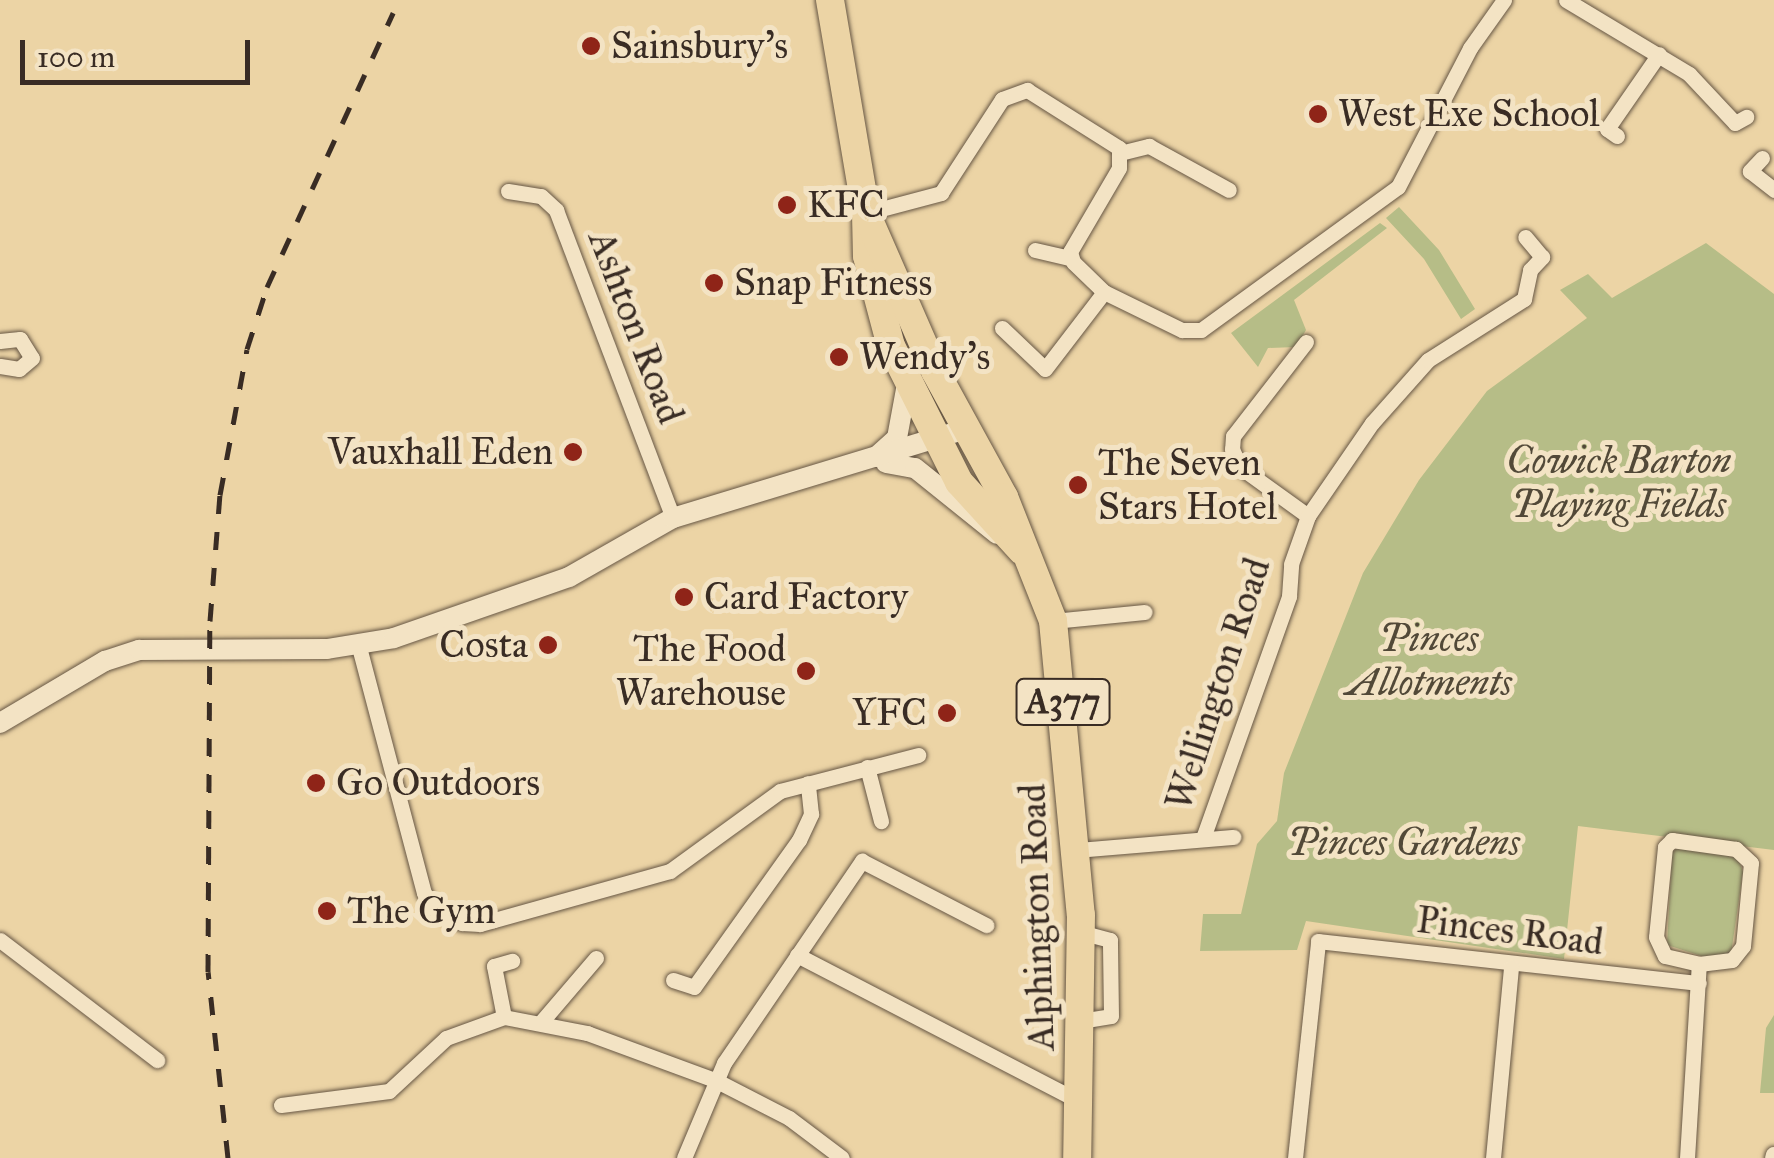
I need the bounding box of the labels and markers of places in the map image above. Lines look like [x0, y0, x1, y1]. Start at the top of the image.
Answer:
place label: Sainsbury's [611, 23, 788, 69]
marker: Sainsbury's [580, 35, 602, 57]
place label: West Exe School [1338, 91, 1599, 137]
marker: West Exe School [1307, 103, 1329, 125]
place label: KFC [807, 182, 885, 228]
marker: KFC [776, 194, 798, 216]
place label: Snap Fitness [734, 260, 932, 306]
marker: Snap Fitness [703, 272, 725, 294]
place label: Wendy's [859, 334, 990, 380]
marker: Wendy's [828, 346, 850, 368]
place label: Vauxhall Eden [328, 429, 553, 475]
place label: The Seven Stars Hotel [1098, 440, 1277, 530]
marker: Vauxhall Eden [562, 441, 584, 463]
marker: The Seven Stars Hotel [1067, 474, 1089, 496]
place label: Card Factory [704, 574, 908, 620]
marker: Card Factory [673, 586, 695, 608]
place label: Costa [439, 622, 528, 668]
place label: The Food Warehouse [616, 626, 786, 716]
marker: Costa [537, 634, 559, 656]
marker: The Food Warehouse [795, 660, 817, 682]
place label: YFC [852, 690, 927, 736]
marker: YFC [936, 702, 958, 724]
place label: Go Outdoors [336, 760, 540, 806]
marker: Go Outdoors [305, 772, 327, 794]
place label: The Gym [347, 888, 496, 934]
marker: The Gym [316, 900, 338, 922]

